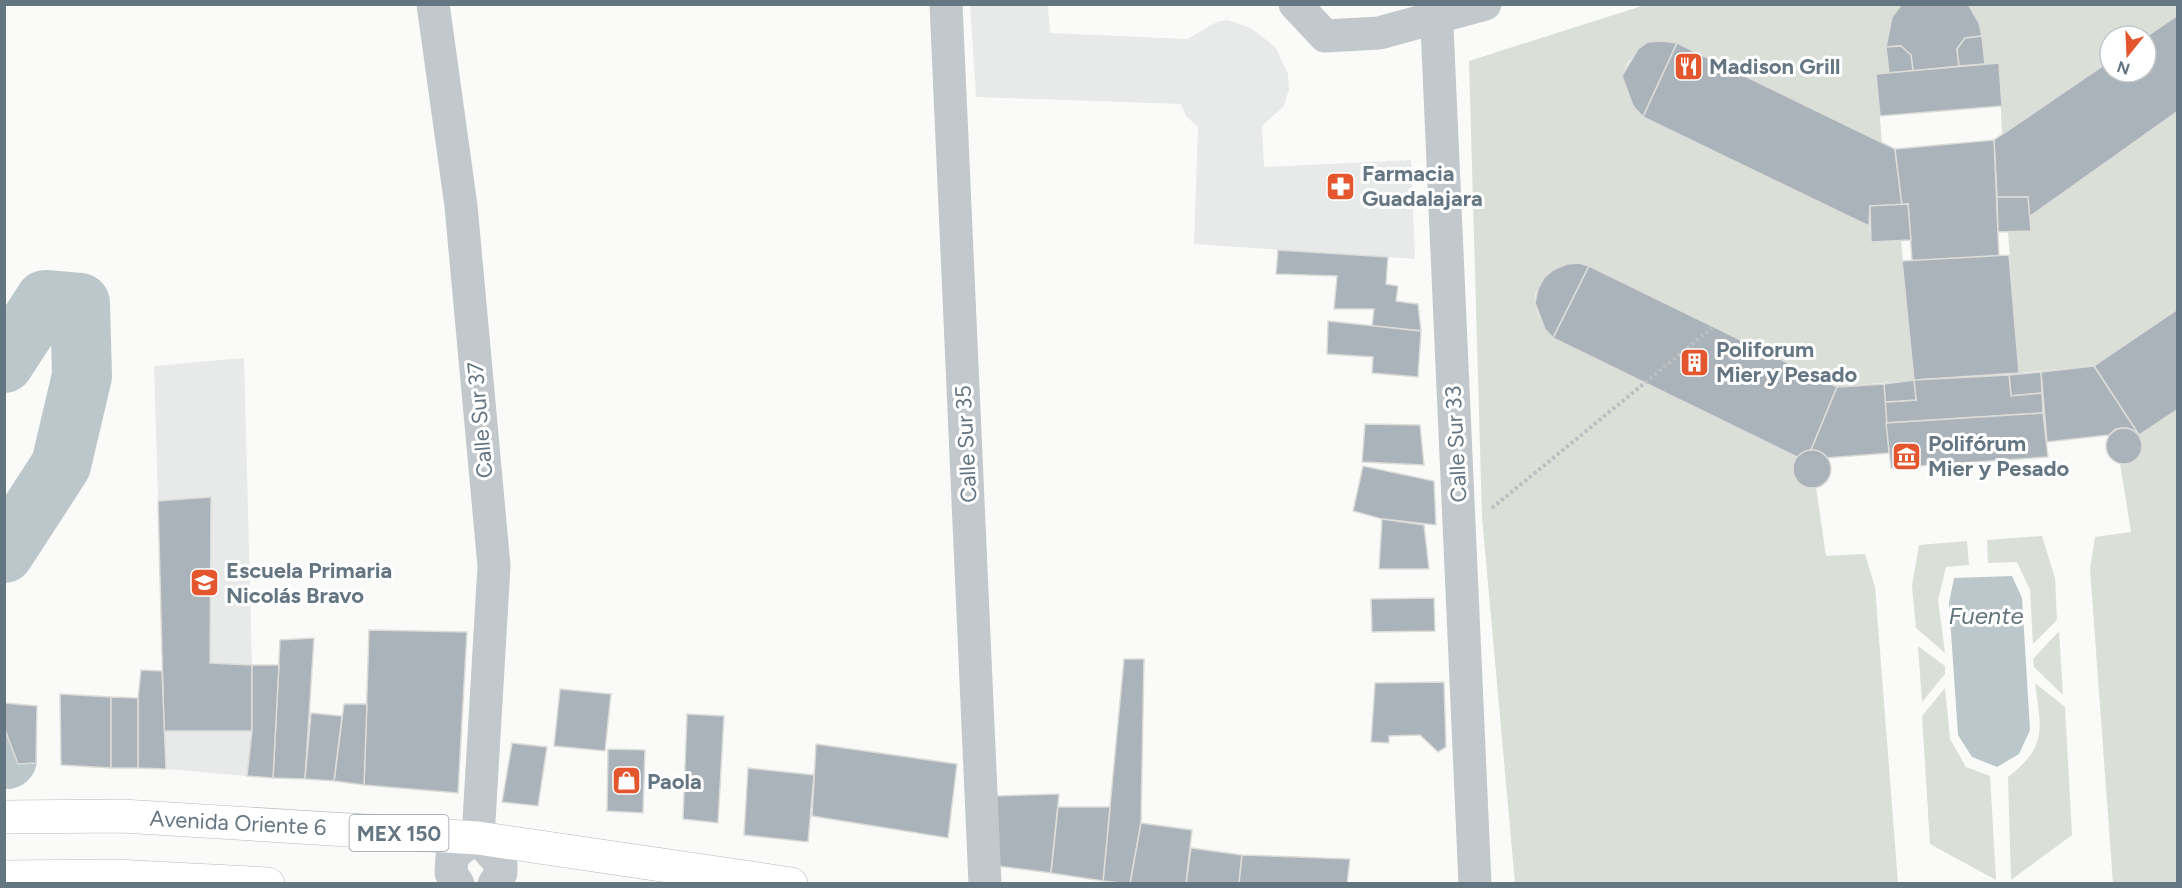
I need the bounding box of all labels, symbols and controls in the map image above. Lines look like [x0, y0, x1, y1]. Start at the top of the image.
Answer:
north arrow [2098, 24, 2158, 84]
restaurant icon: Madison Grill [1672, 50, 1704, 82]
place label: Madison Grill [1709, 53, 1840, 80]
text: N [2115, 57, 2132, 79]
place label: Farmacia Guadalajara [1362, 160, 1483, 212]
pharmacy icon: Farmacia Guadalajara [1325, 170, 1357, 202]
place label: Poliforum Mier y Pesado [1716, 336, 1858, 388]
building icon: Poliforum Mier y Pesado [1679, 346, 1711, 378]
street label: Calle Sur 37 [461, 361, 499, 479]
street label: Calle Sur 35 [949, 385, 983, 503]
street label: Calle Sur 33 [1439, 385, 1473, 503]
place label: Polifórum Mier y Pesado [1928, 430, 2070, 482]
museum icon: Polifórum Mier y Pesado [1891, 440, 1923, 472]
place label: Escuela Primaria Nicolás Bravo [226, 557, 392, 609]
school or university icon: Escuela Primaria Nicolás Bravo [189, 567, 221, 599]
water label: Fuente [1948, 601, 2024, 630]
shop icon: Paola [610, 765, 642, 797]
place label: Paola [647, 768, 702, 795]
street label: Avenida Oriente 6 [149, 805, 327, 841]
road number: MEX 150 [350, 815, 448, 851]

